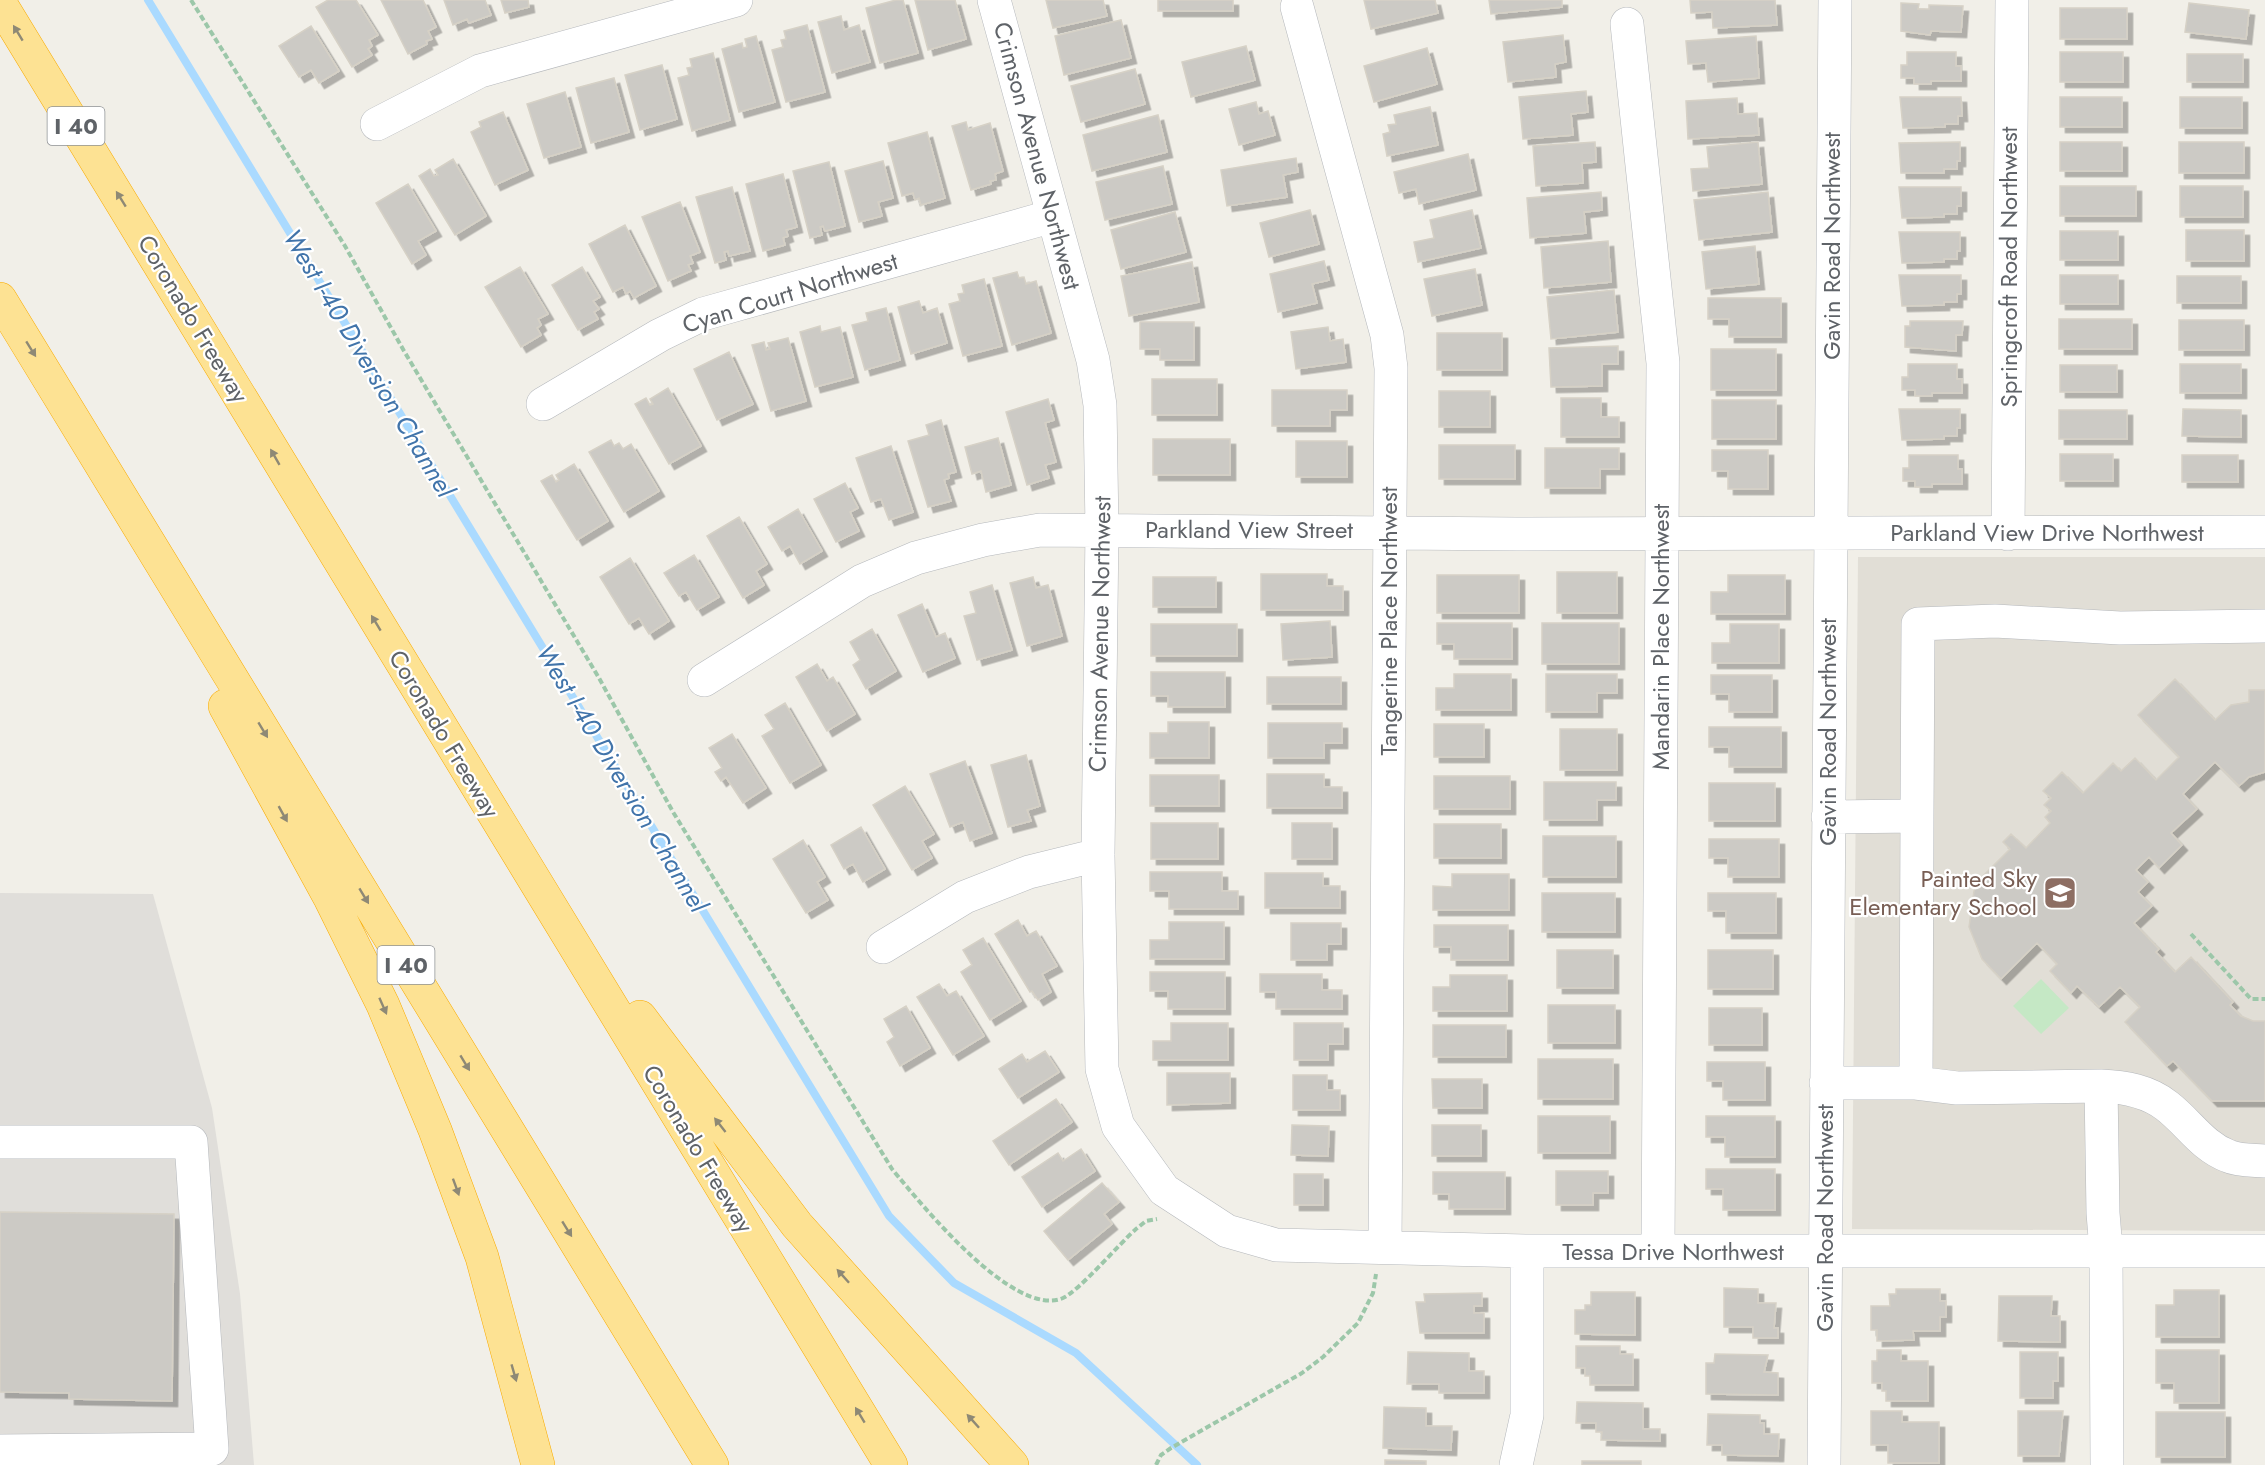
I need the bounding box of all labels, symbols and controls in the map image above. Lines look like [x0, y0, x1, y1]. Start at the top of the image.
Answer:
street label: Crimson Avenue Northwest [985, 18, 1090, 294]
one-way arrow [13, 24, 23, 41]
road number: I 40 [48, 107, 104, 145]
street label: Springcroft Road Northwest [1991, 126, 2026, 407]
street label: Gavin Road Northwest [1814, 132, 1849, 360]
one-way arrow [115, 191, 126, 207]
water label: West I-40 Diversion Channel [274, 222, 465, 505]
street label: Coronado Freeway [129, 228, 258, 410]
street label: Cyan Court Northwest [678, 243, 902, 342]
one-way arrow [25, 341, 36, 357]
one-way arrow [270, 448, 280, 465]
street label: Tangerine Place Northwest [1371, 486, 1406, 755]
street label: Crimson Avenue Northwest [1080, 495, 1119, 772]
street label: Mandarin Place Northwest [1643, 504, 1678, 770]
street label: Parkland View Street [1145, 512, 1353, 547]
street label: Parkland View Drive Northwest [1890, 515, 2204, 550]
one-way arrow [371, 615, 382, 631]
street label: Gavin Road Northwest [1810, 618, 1845, 846]
water label: West I-40 Diversion Channel [527, 637, 718, 920]
street label: Coronado Freeway [380, 643, 509, 825]
one-way arrow [257, 722, 268, 738]
one-way arrow [278, 806, 288, 823]
place label: Painted Sky Elementary School [1849, 861, 2037, 924]
school or university icon: Painted Sky Elementary School [2042, 875, 2078, 911]
one-way arrow [358, 888, 369, 904]
road number: I 40 [378, 946, 434, 984]
one-way arrow [378, 997, 388, 1015]
one-way arrow [460, 1055, 470, 1072]
street label: Coronado Freeway [634, 1058, 763, 1240]
street label: Gavin Road Northwest [1807, 1104, 1842, 1332]
one-way arrow [715, 1117, 727, 1132]
one-way arrow [451, 1178, 461, 1196]
one-way arrow [562, 1221, 573, 1237]
street label: Tessa Drive Northwest [1562, 1234, 1784, 1269]
one-way arrow [837, 1269, 850, 1284]
one-way arrow [510, 1364, 519, 1382]
one-way arrow [855, 1407, 866, 1423]
one-way arrow [966, 1414, 980, 1429]

